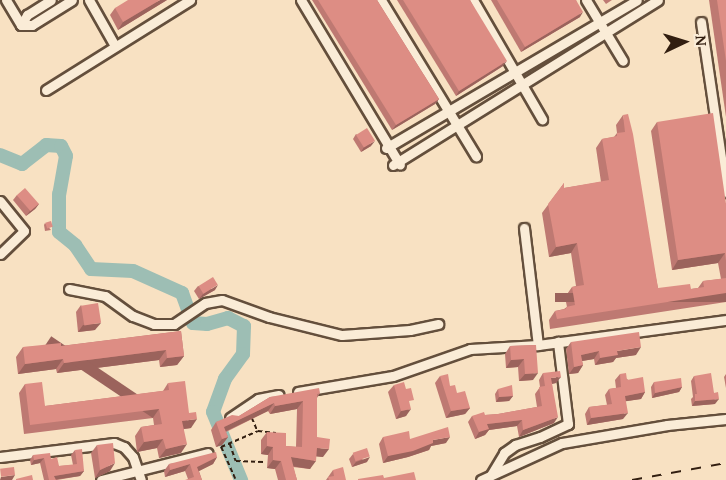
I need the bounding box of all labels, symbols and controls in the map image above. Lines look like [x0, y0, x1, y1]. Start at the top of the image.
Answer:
north arrow [654, 12, 714, 72]
text: N [690, 35, 714, 47]

